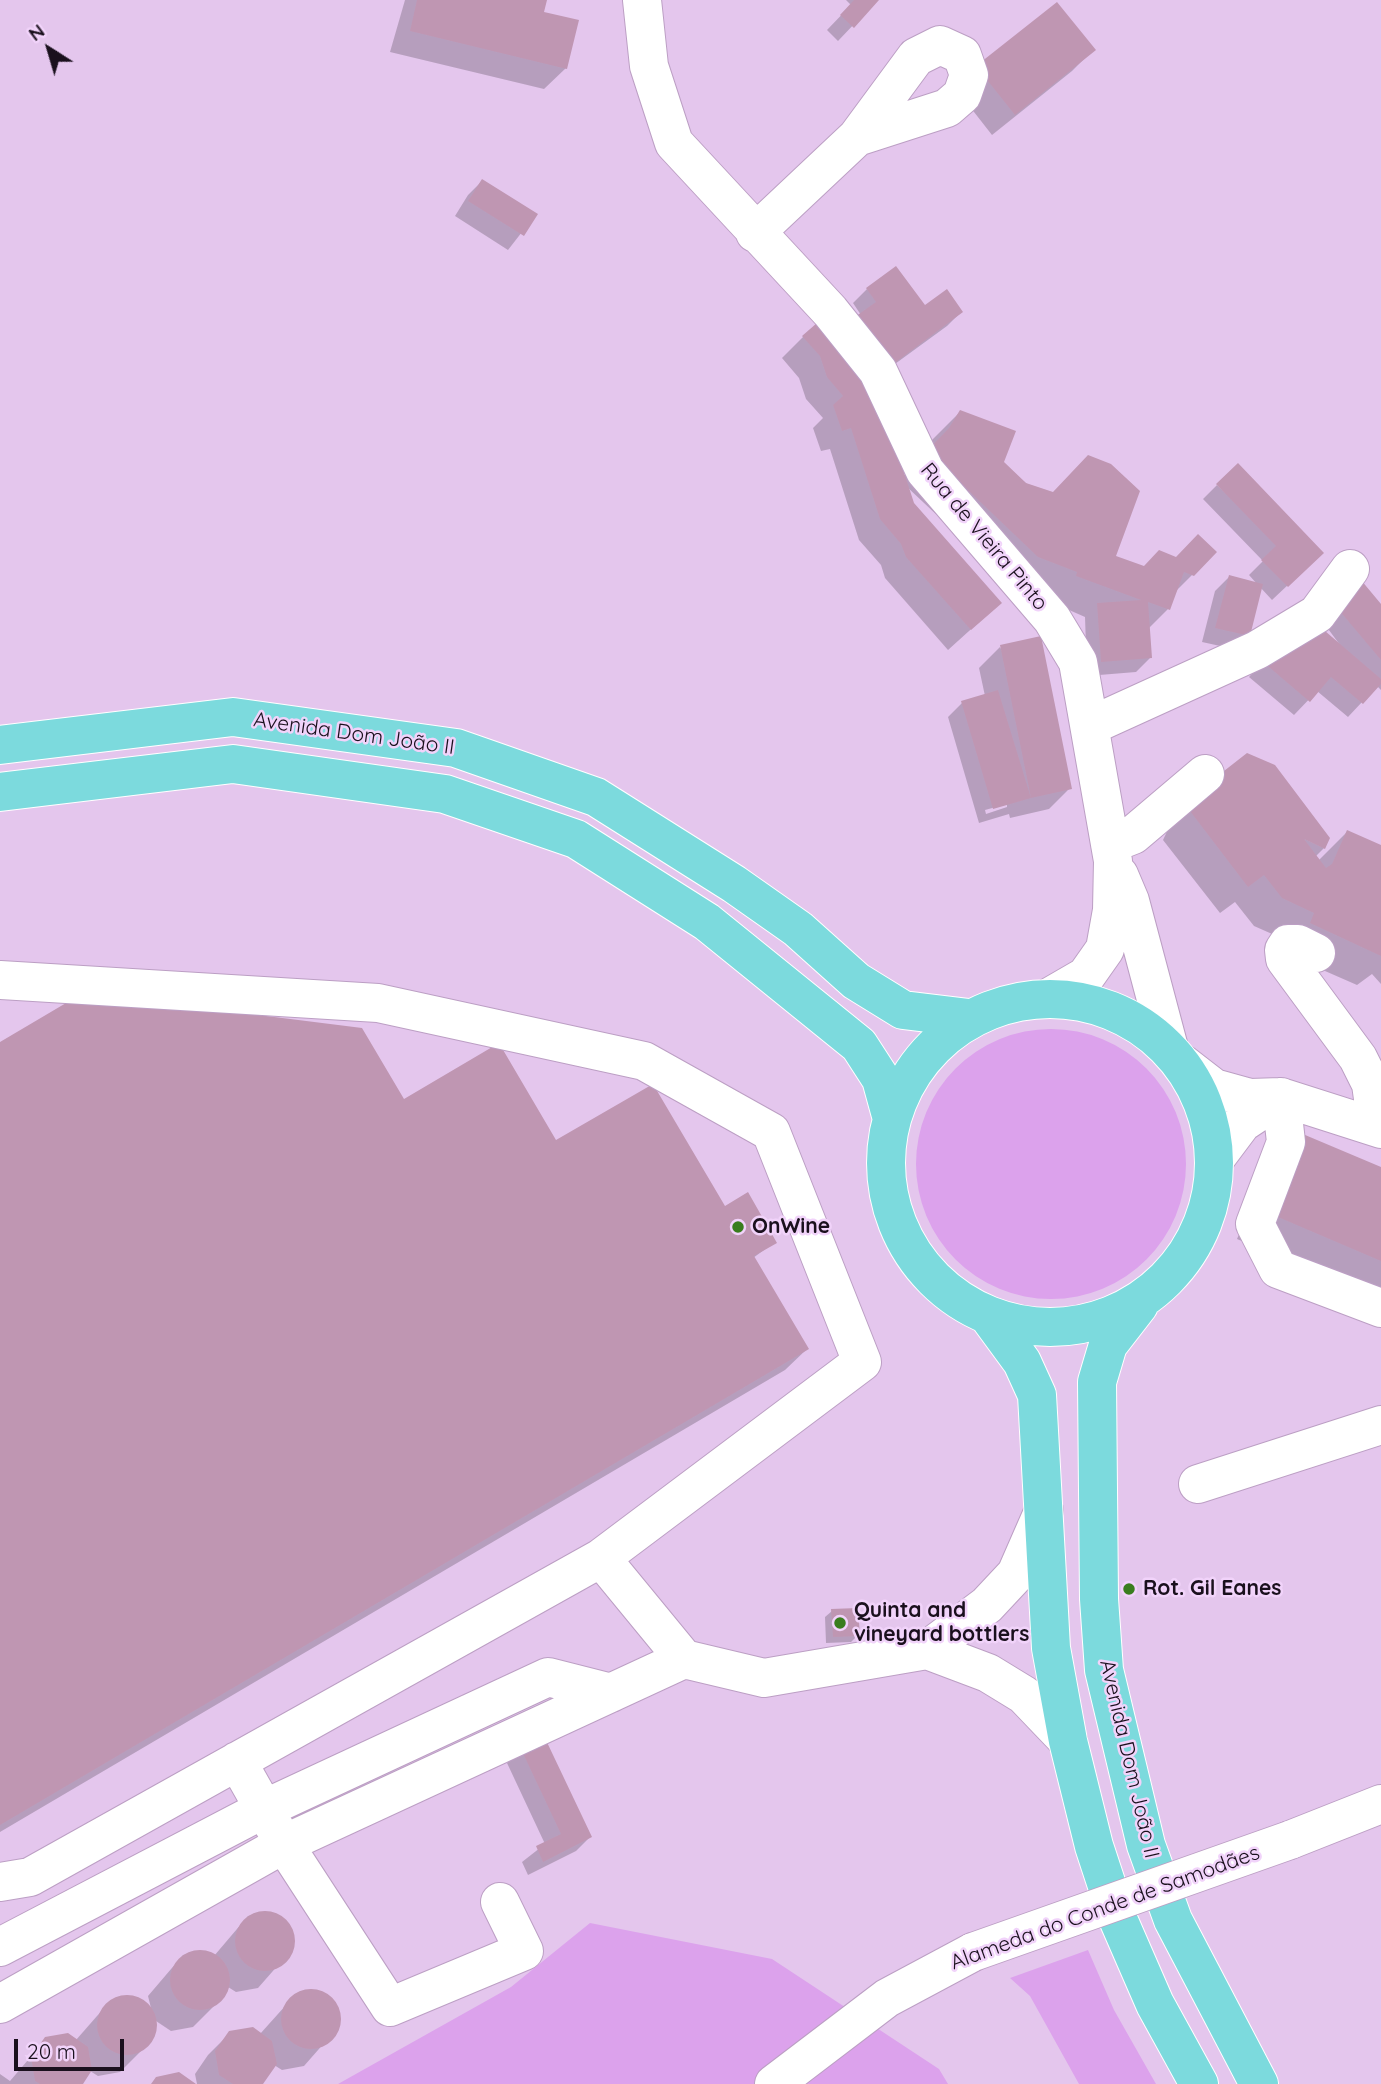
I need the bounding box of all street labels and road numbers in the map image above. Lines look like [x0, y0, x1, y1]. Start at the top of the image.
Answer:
street label: Rua de Vieira Pinto [915, 458, 1053, 616]
street label: Avenida Dom João II [252, 707, 456, 761]
street label: Avenida Dom João II [1094, 1657, 1164, 1861]
street label: Alameda do Conde de Samodães [947, 1840, 1263, 1976]

